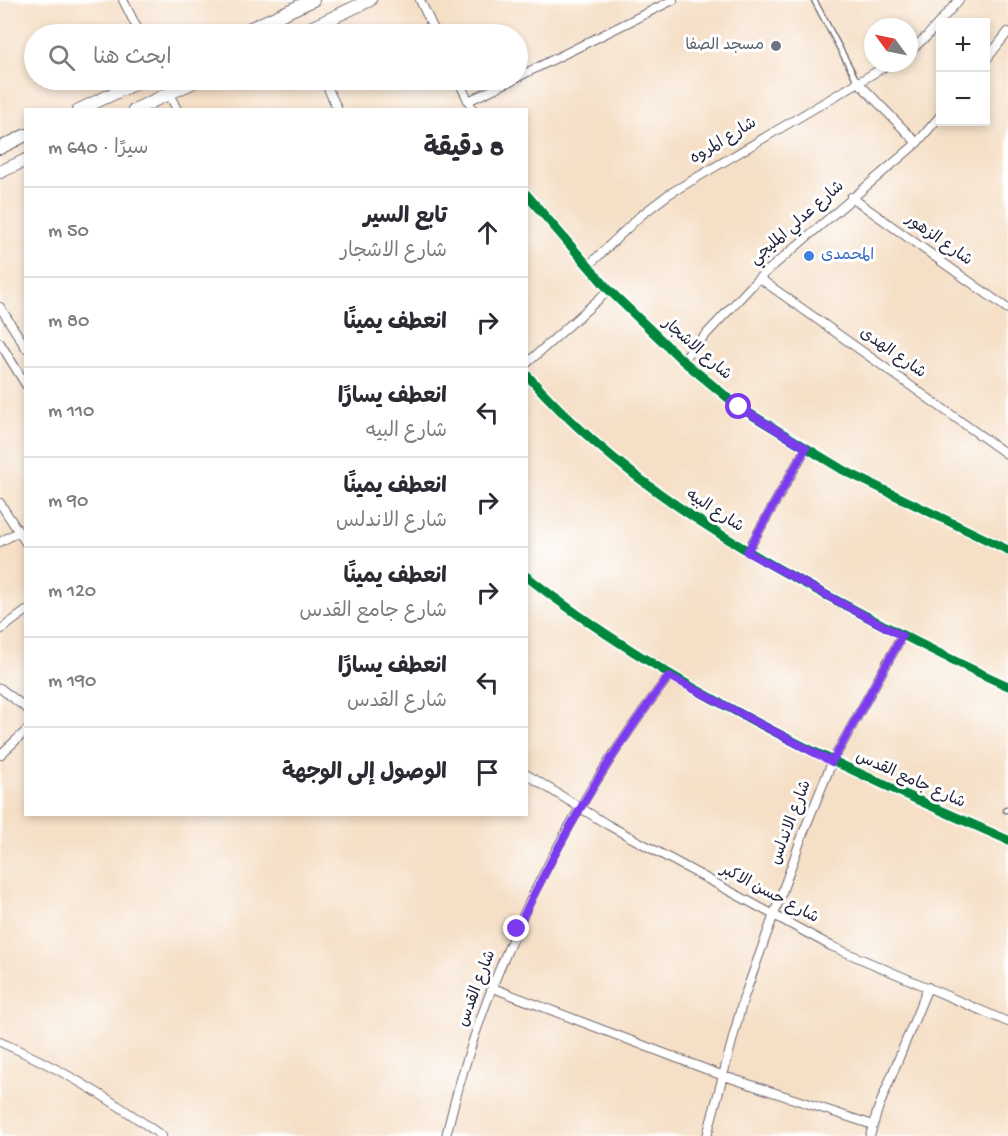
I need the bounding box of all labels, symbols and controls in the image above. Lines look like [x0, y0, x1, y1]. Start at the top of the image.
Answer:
north arrow [864, 18, 918, 72]
map controls [936, 18, 990, 126]
button: + [936, 18, 990, 72]
search box [24, 24, 528, 90]
place label: مسجد الصفا [685, 37, 764, 56]
marker: مسجد الصفا [769, 39, 783, 53]
icon: search [45, 41, 78, 74]
text: ابحث هنا [93, 46, 172, 72]
button: − [936, 72, 990, 126]
street label: شارع المروه [687, 115, 761, 169]
text: 8 دقيقة [424, 135, 504, 166]
text: سيرًا · 640 m [48, 138, 148, 161]
street label: شارع عدلي المليجي [747, 178, 850, 272]
text: تابع السير [363, 205, 447, 231]
street label: شارع الزهور [900, 210, 975, 271]
icon: ahead [471, 216, 504, 249]
text: 50 m [48, 221, 89, 244]
text: شارع الاشجار [340, 241, 447, 264]
place label: المحمدى [821, 247, 874, 266]
marker: المحمدى [802, 249, 816, 263]
icon: right [471, 306, 504, 339]
text: 80 m [48, 311, 89, 334]
text: انعطف يمينًا [344, 311, 447, 337]
street label: شارع الاشجار [656, 314, 734, 385]
street label: شارع الهدى [855, 324, 929, 384]
text: انعطف يسارًا [338, 385, 447, 411]
route start [725, 393, 751, 419]
icon: left [471, 396, 504, 429]
text: 110 m [48, 401, 94, 424]
text: شارع البيه [366, 421, 447, 444]
text: انعطف يمينًا [344, 475, 447, 501]
icon: right [471, 486, 504, 519]
street label: شارع البيه [682, 486, 746, 538]
text: 90 m [48, 491, 88, 514]
text: شارع الاندلس [336, 511, 447, 534]
text: انعطف يمينًا [344, 565, 447, 591]
icon: right [471, 576, 504, 609]
text: 120 m [48, 581, 96, 604]
text: شارع جامع القدس [300, 601, 447, 624]
text: انعطف يسارًا [338, 655, 447, 681]
icon: left [471, 666, 504, 699]
text: 190 m [48, 671, 96, 694]
text: شارع القدس [347, 691, 447, 714]
street label: شارع جامع القدس [852, 748, 968, 814]
icon: arrive [471, 756, 504, 789]
text: الوصول إلى الوجهة [282, 761, 447, 787]
street label: شارع الاندلس [767, 778, 817, 868]
street label: شارع حسن الاكبر [715, 860, 821, 929]
route end [503, 915, 529, 941]
street label: شارع القدس [455, 948, 501, 1030]

